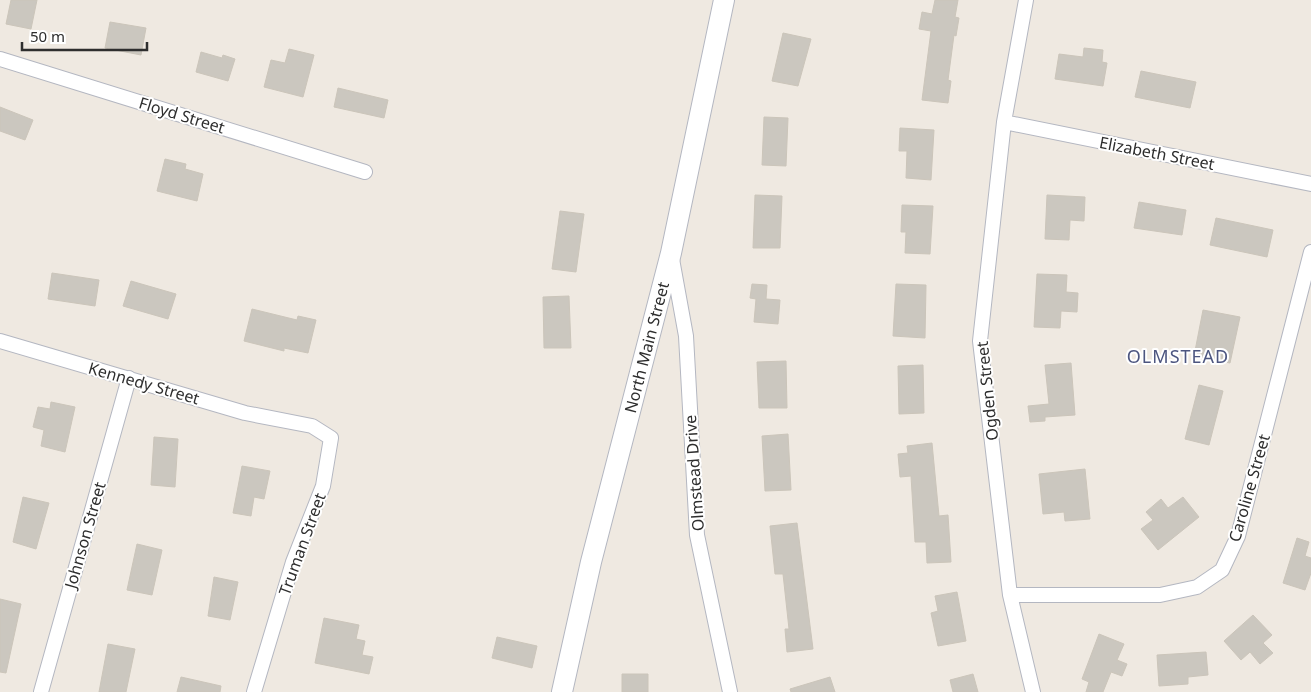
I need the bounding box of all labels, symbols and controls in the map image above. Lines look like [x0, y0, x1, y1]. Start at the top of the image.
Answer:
scale bar [22, 20, 148, 52]
text: 50 m [30, 26, 65, 46]
street label: Floyd Street [136, 92, 228, 139]
street label: Elizabeth Street [1097, 131, 1217, 175]
street label: North Main Street [619, 279, 674, 415]
street label: Ogden Street [971, 340, 1003, 442]
district label: OLMSTEAD [1127, 344, 1229, 368]
street label: Kennedy Street [86, 357, 202, 409]
street label: Olmstead Drive [679, 414, 709, 532]
street label: Caroline Street [1223, 431, 1275, 544]
street label: Johnson Street [59, 479, 111, 593]
street label: Truman Street [273, 490, 331, 598]

